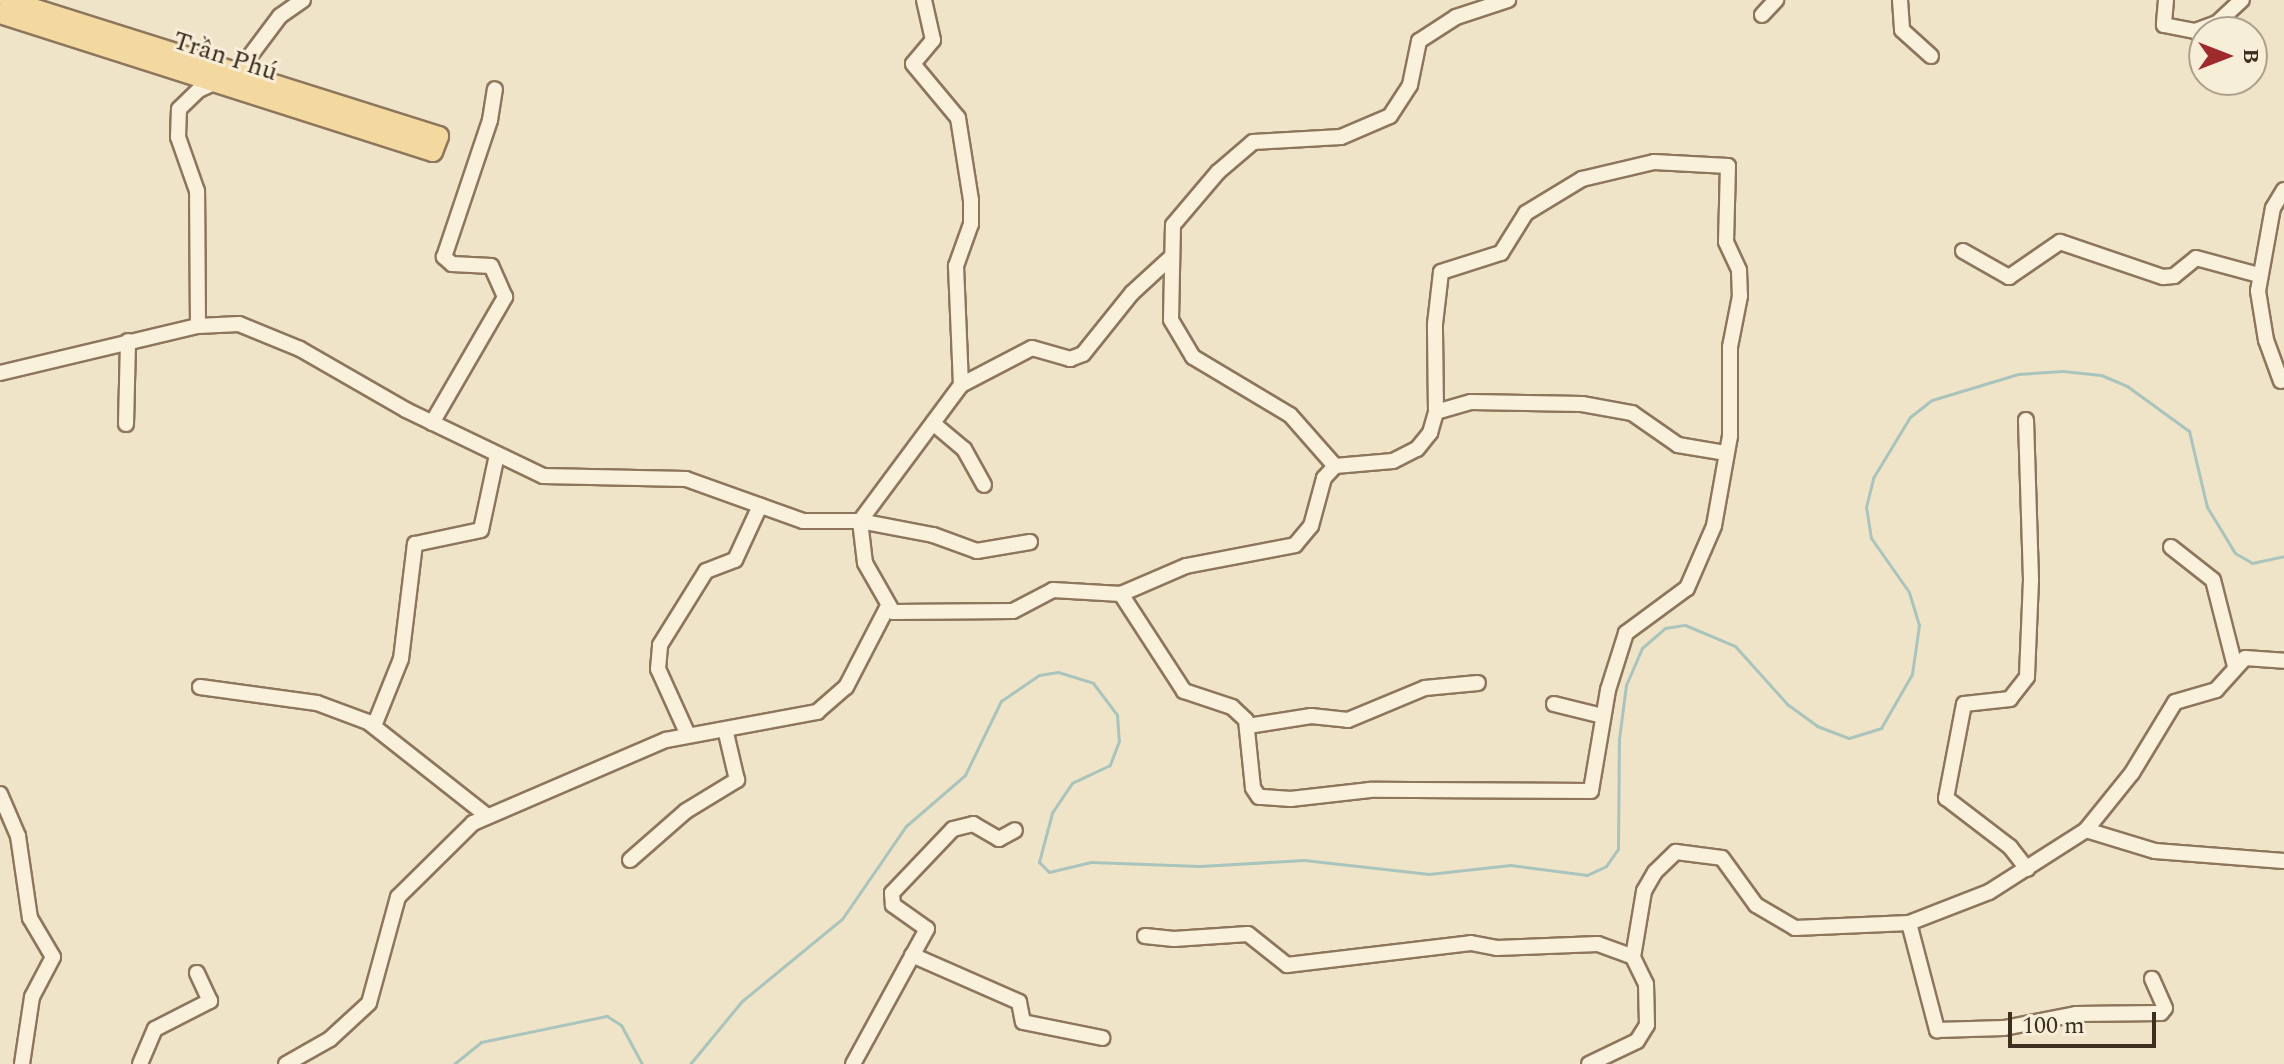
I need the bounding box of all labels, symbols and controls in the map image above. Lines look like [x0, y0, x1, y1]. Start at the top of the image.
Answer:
north arrow [2188, 16, 2268, 96]
street label: Trần Phú [169, 25, 281, 89]
text: B [2234, 48, 2267, 64]
scale bar [2012, 996, 2160, 1046]
text: 100 m [2022, 1008, 2085, 1044]

